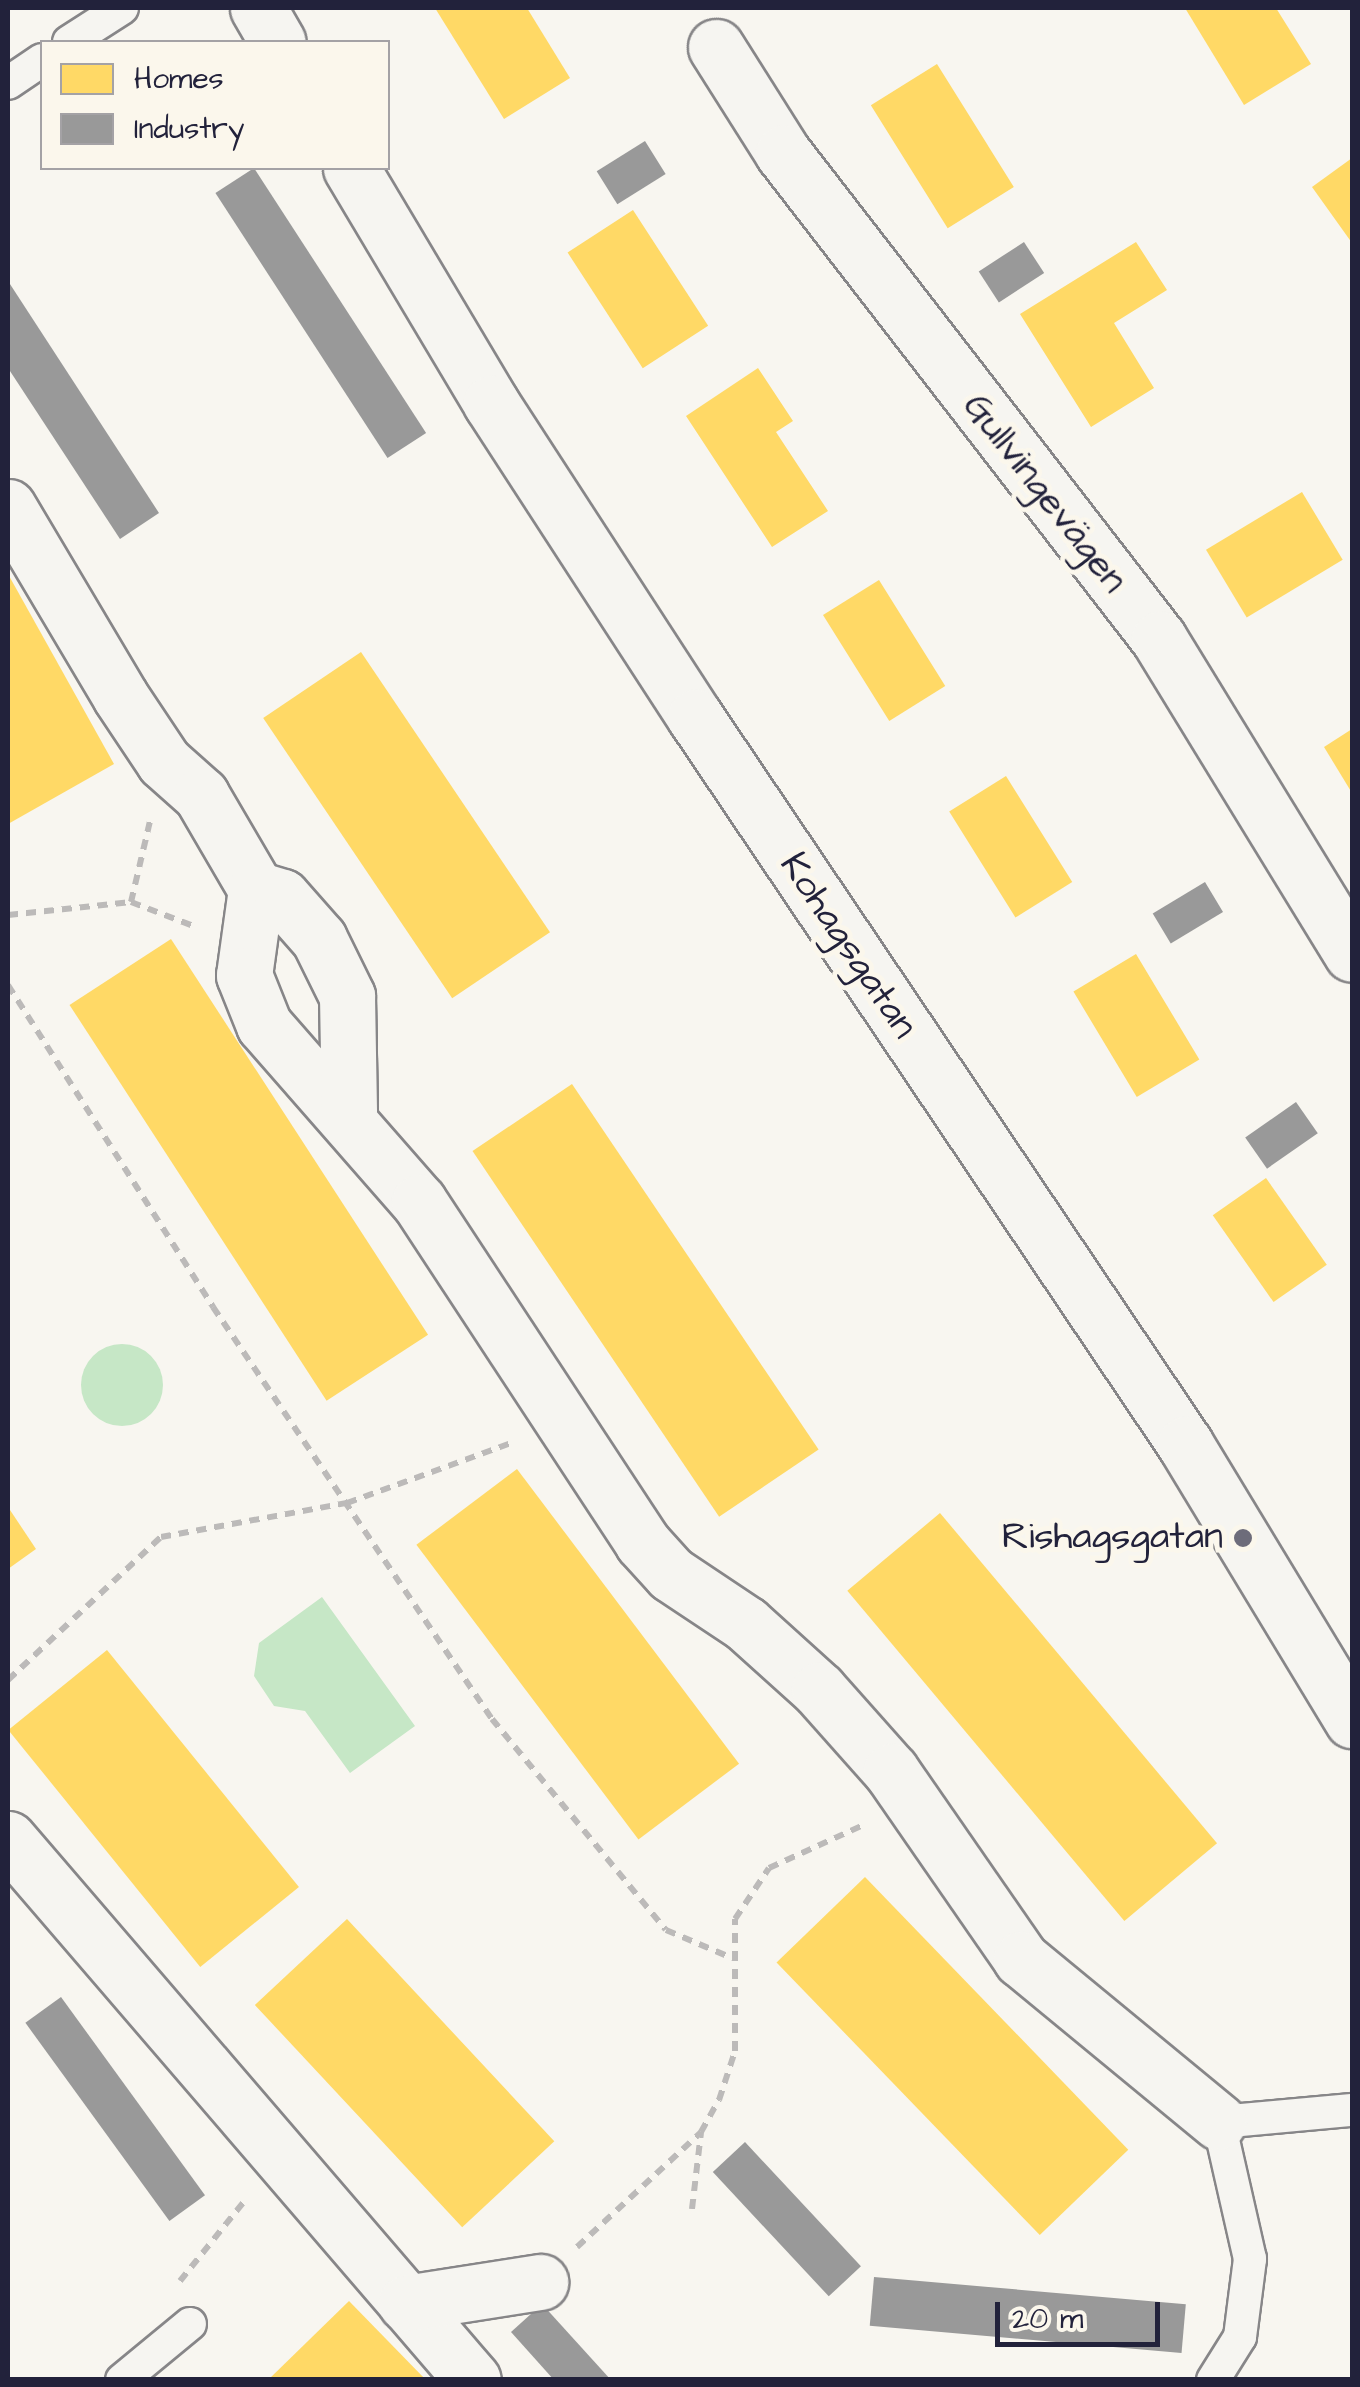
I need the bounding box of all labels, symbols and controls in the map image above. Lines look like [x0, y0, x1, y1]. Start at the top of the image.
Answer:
legend [40, 40, 390, 170]
text: Homes [134, 58, 224, 100]
text: Industry [134, 108, 244, 150]
street label: Gullvingevägen [952, 385, 1136, 603]
street label: Kohagsgatan [769, 845, 927, 1047]
place label: Rishagsgatan [1002, 1515, 1223, 1561]
marker: Rishagsgatan [1232, 1527, 1254, 1549]
scale bar [1000, 2282, 1165, 2344]
text: 20 m [1012, 2298, 1083, 2340]

